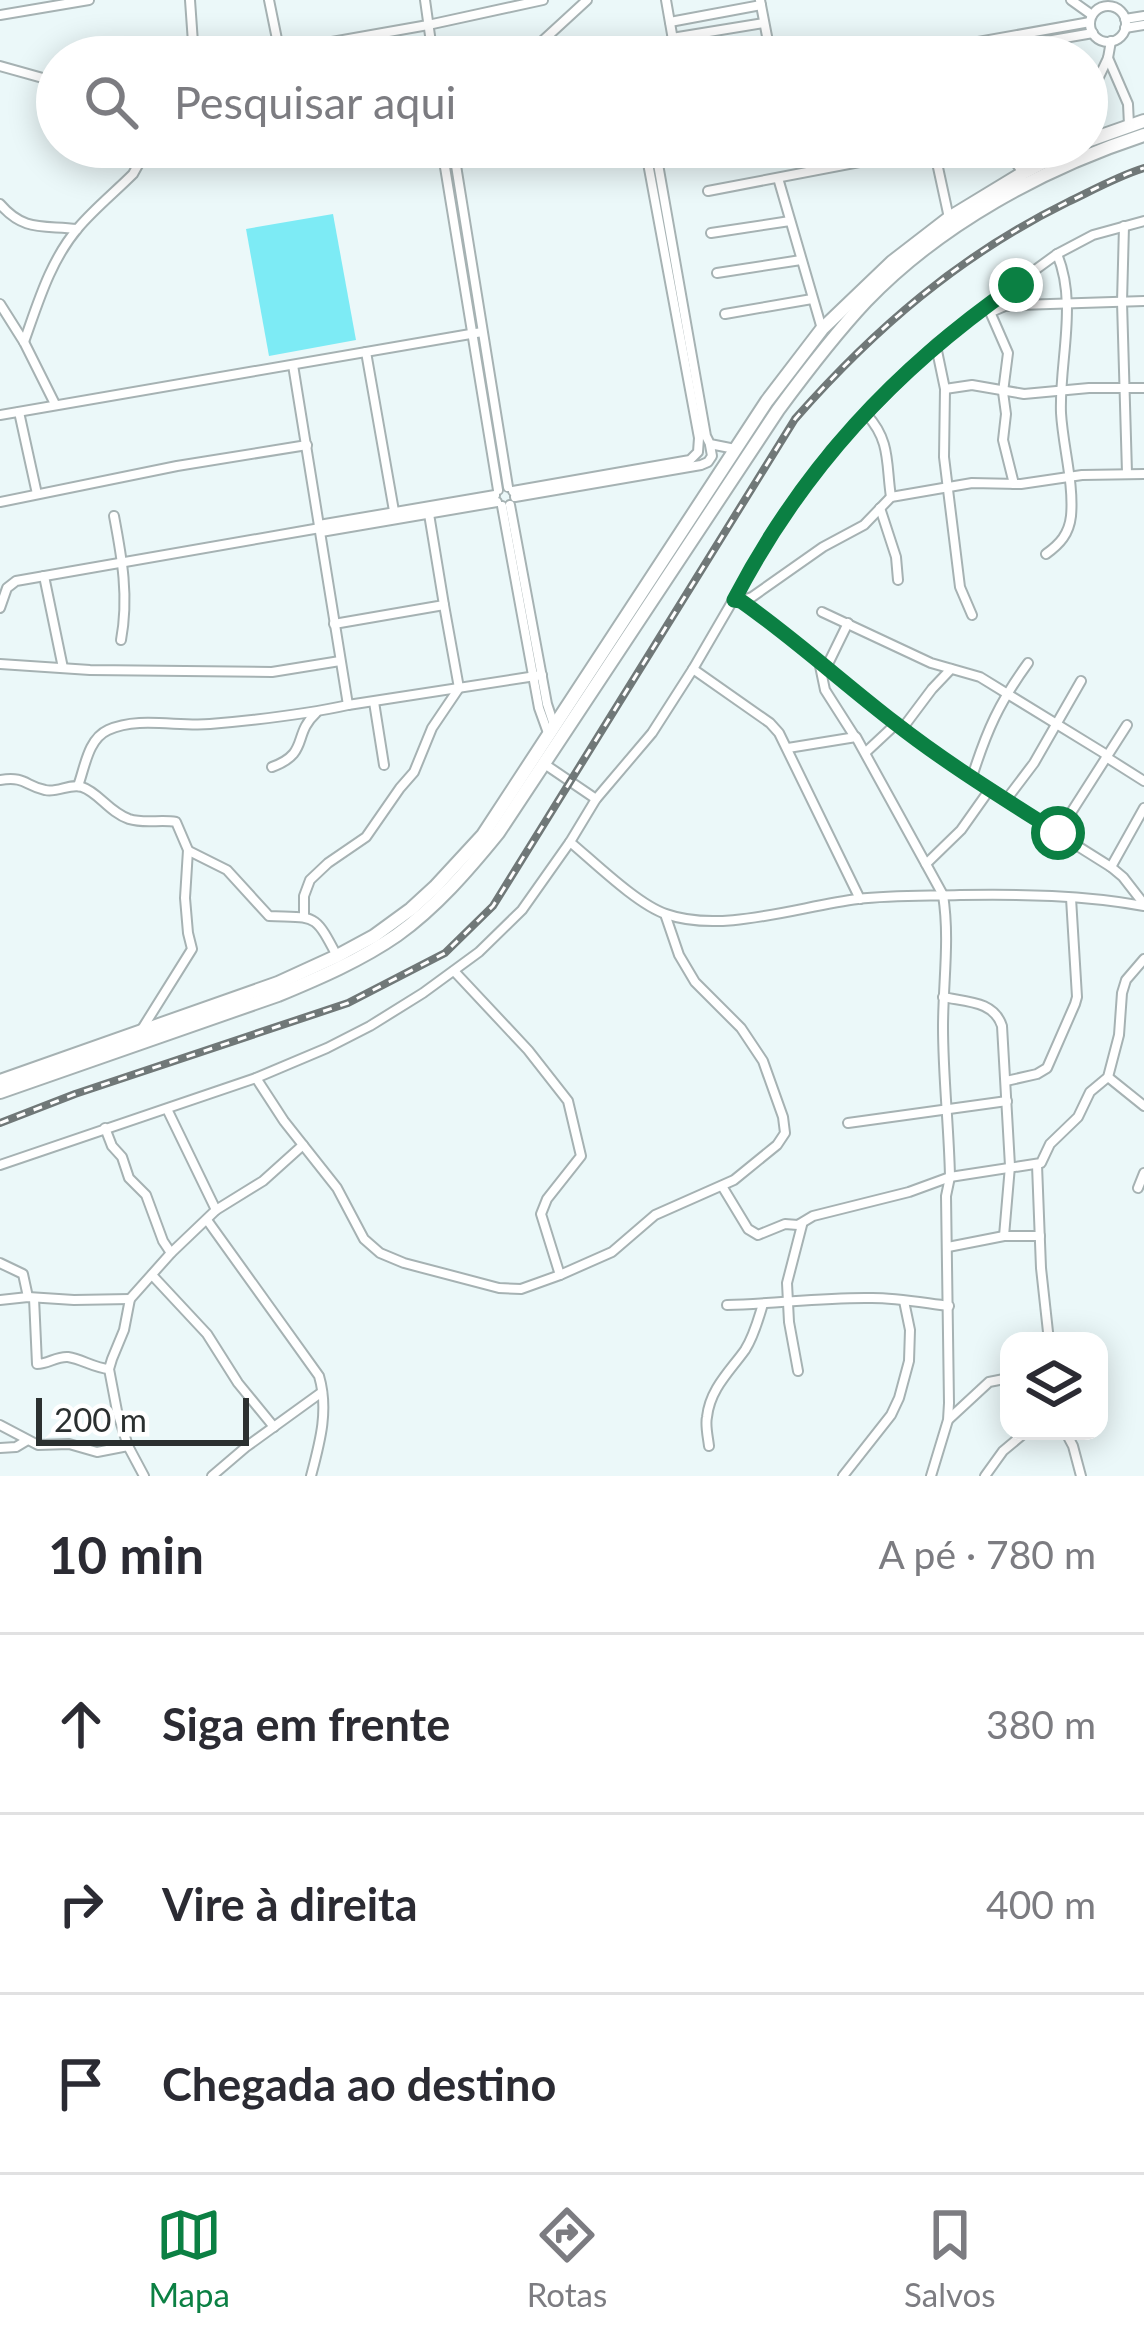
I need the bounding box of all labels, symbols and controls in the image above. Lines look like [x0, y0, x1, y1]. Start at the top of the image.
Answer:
search box [36, 36, 1108, 168]
icon: search [78, 69, 144, 135]
text: Pesquisar aqui [174, 75, 456, 129]
route end [989, 258, 1043, 312]
route start [1031, 806, 1085, 860]
map controls [1000, 1332, 1108, 1440]
button: layers [1000, 1332, 1108, 1440]
scale bar [36, 1392, 249, 1445]
text: 200 m [54, 1399, 147, 1439]
text: 10 min [48, 1524, 204, 1585]
text: A pé · 780 m [878, 1531, 1096, 1577]
icon: ahead [48, 1691, 114, 1757]
text: Siga em frente [162, 1697, 450, 1751]
text: 380 m [986, 1701, 1096, 1747]
icon: right [48, 1871, 114, 1937]
text: Vire à direita [162, 1877, 418, 1931]
text: 400 m [986, 1881, 1096, 1927]
icon: arrive [48, 2051, 114, 2117]
text: Chegada ao destino [162, 2057, 556, 2111]
tab: Mapa [148, 2202, 230, 2314]
tab: Rotas [527, 2202, 607, 2314]
tab: Salvos [904, 2202, 996, 2314]

